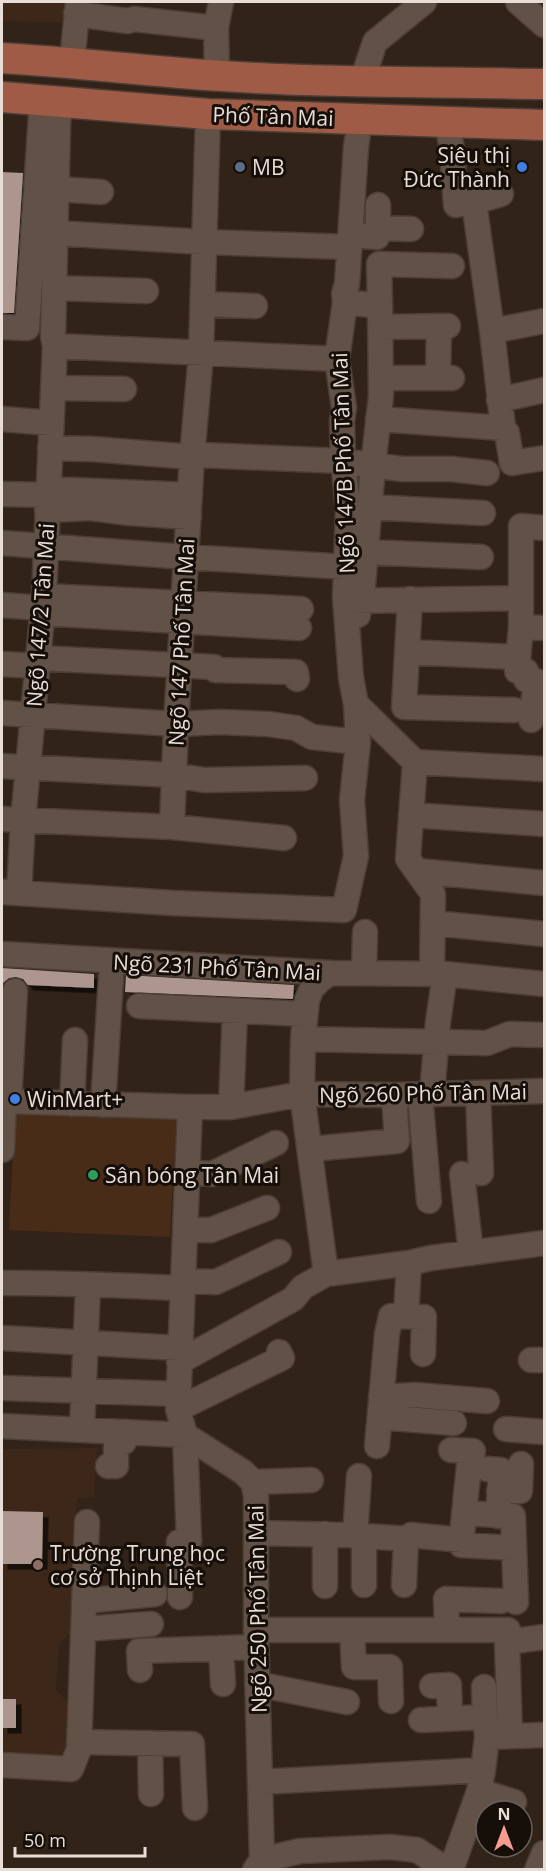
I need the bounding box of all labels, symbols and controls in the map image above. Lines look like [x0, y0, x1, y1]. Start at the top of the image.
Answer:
street label: Phố Tân Mai [212, 100, 334, 132]
place label: Siêu thị Đức Thành [403, 141, 510, 193]
place label: MB [252, 153, 284, 181]
marker: MB [233, 160, 247, 174]
marker: Siêu thị Đức Thành [515, 160, 529, 174]
street label: Ngõ 147B Phố Tân Mai [325, 352, 361, 574]
street label: Ngõ 147/2 Tân Mai [20, 522, 60, 708]
street label: Ngõ 147 Phố Tân Mai [162, 538, 200, 746]
street label: Ngõ 231 Phố Tân Mai [113, 948, 321, 986]
street label: Ngõ 260 Phố Tân Mai [319, 1077, 527, 1109]
place label: WinMart+ [27, 1085, 123, 1113]
marker: WinMart+ [8, 1092, 22, 1106]
place label: Sân bóng Tân Mai [105, 1161, 279, 1189]
marker: Sân bóng Tân Mai [86, 1168, 100, 1182]
street label: Ngõ 250 Phố Tân Mai [241, 1505, 273, 1713]
place label: Trường Trung học cơ sở Thịnh Liệt [50, 1539, 225, 1591]
marker: Trường Trung học cơ sở Thịnh Liệt [31, 1558, 45, 1572]
north arrow [474, 1799, 534, 1859]
text: N [497, 1803, 511, 1825]
scale bar [15, 1820, 146, 1858]
text: 50 m [24, 1828, 66, 1852]

